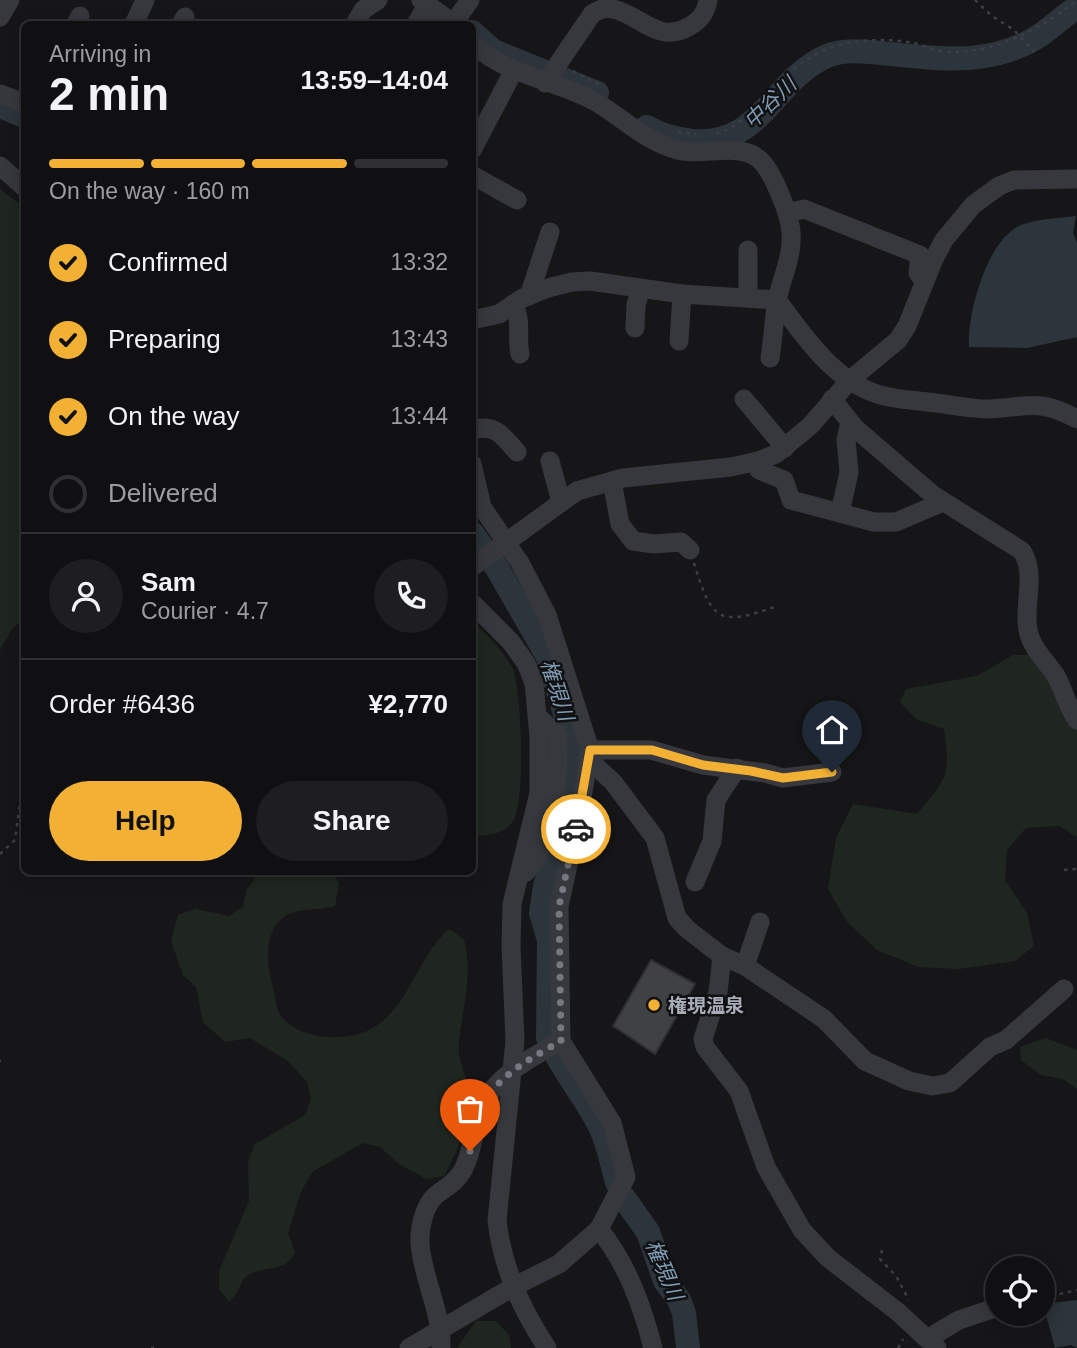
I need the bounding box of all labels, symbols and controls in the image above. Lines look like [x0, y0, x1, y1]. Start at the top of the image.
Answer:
text: Arriving in [49, 41, 151, 67]
text: 13:59–14:04 [301, 65, 448, 95]
text: 2 min [49, 68, 169, 120]
water label: 中谷川 [739, 71, 802, 133]
text: On the way · 160 m [49, 178, 250, 204]
icon: check [49, 244, 87, 282]
text: Confirmed [108, 247, 228, 277]
text: 13:32 [390, 249, 448, 275]
icon: check [49, 321, 87, 359]
text: Preparing [108, 324, 221, 354]
text: 13:43 [390, 326, 448, 352]
icon: check [49, 398, 87, 436]
text: On the way [108, 401, 240, 431]
text: 13:44 [390, 403, 448, 429]
text: Delivered [108, 478, 218, 508]
button: person [49, 559, 123, 633]
button: phone [374, 559, 448, 633]
text: Sam [141, 567, 196, 597]
text: Courier · 4.7 [141, 598, 269, 624]
water label: 権現川 [537, 656, 579, 725]
text: Order #6436 [49, 689, 195, 719]
text: ¥2,770 [368, 689, 448, 719]
pin [802, 700, 862, 772]
icon: home [813, 711, 851, 749]
button: Help [49, 781, 242, 861]
button: Share [256, 781, 448, 861]
courier [541, 794, 611, 864]
icon: car [557, 810, 595, 848]
place label: 権現温泉 [668, 995, 744, 1016]
marker: 権現温泉 [646, 997, 662, 1013]
pin [440, 1079, 500, 1151]
icon: bag [451, 1090, 489, 1128]
water label: 権現川 [642, 1236, 688, 1305]
map controls [985, 1256, 1055, 1326]
button: locate [985, 1256, 1055, 1326]

